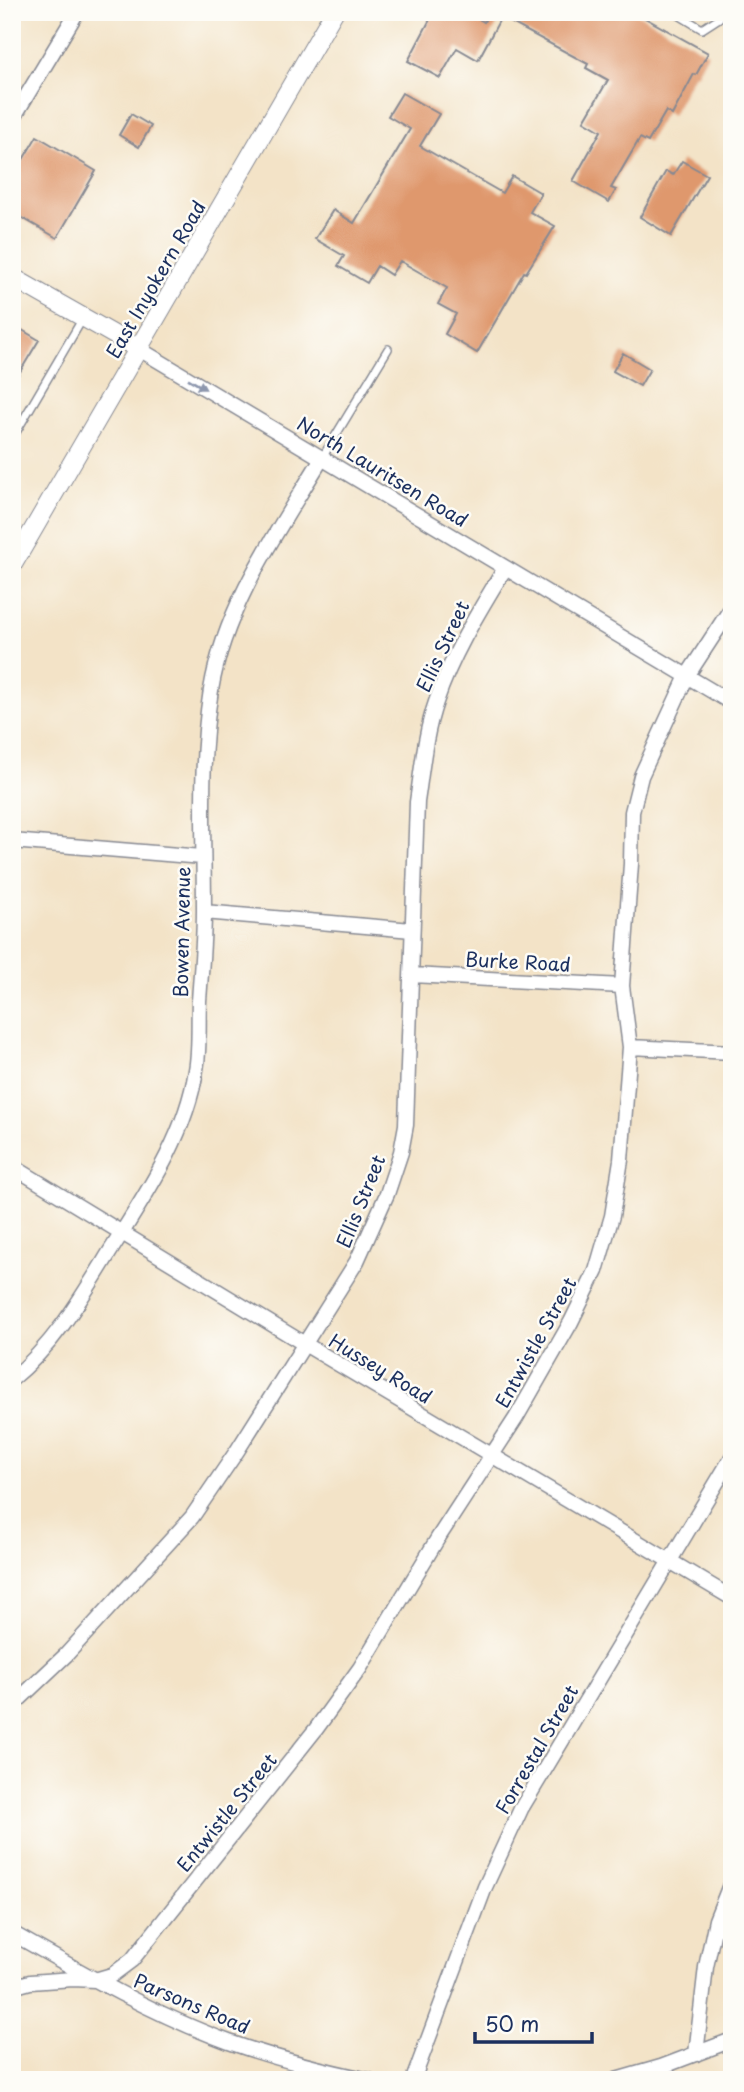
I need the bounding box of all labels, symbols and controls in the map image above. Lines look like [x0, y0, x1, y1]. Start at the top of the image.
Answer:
street label: East Inyokern Road [98, 195, 212, 363]
one-way arrow [188, 377, 207, 390]
street label: North Lauritsen Road [292, 409, 474, 533]
street label: Ellis Street [409, 595, 476, 696]
street label: Bowen Avenue [166, 866, 196, 998]
street label: Burke Road [465, 944, 571, 978]
street label: Ellis Street [329, 1150, 391, 1252]
street label: Entwistle Street [487, 1271, 583, 1412]
street label: Hussey Road [324, 1326, 438, 1410]
street label: Forrestal Street [488, 1679, 584, 1819]
street label: Entwistle Street [169, 1746, 283, 1877]
street label: Parsons Road [129, 1966, 255, 2040]
scale bar [475, 2001, 592, 2045]
text: 50 m [485, 2007, 539, 2039]

